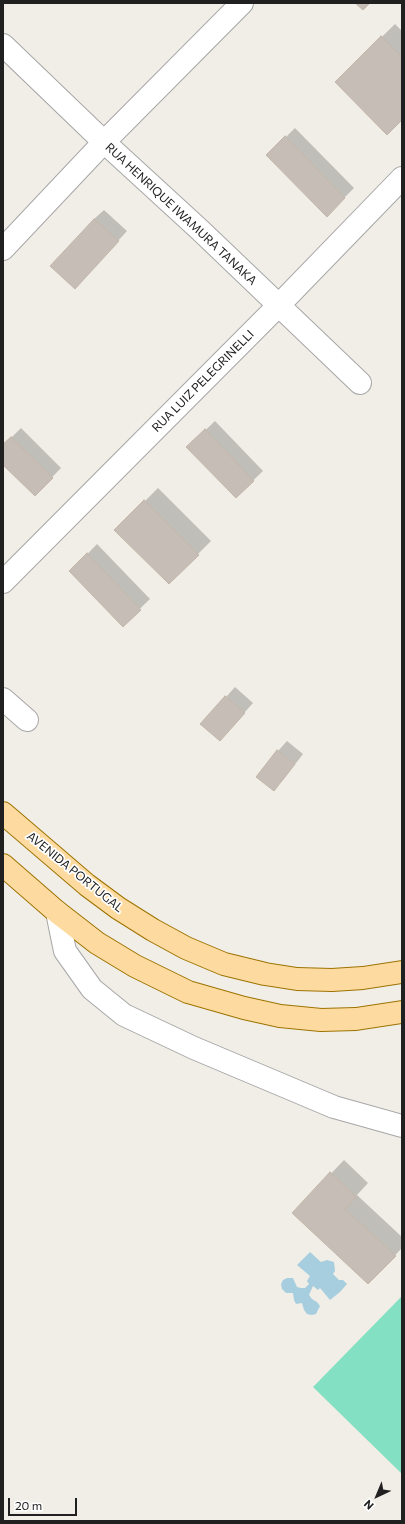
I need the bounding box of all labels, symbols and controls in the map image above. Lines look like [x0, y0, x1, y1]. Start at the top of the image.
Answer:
street label: RUA HENRIQUE IWAMURA TANAKA [102, 140, 260, 288]
street label: RUA LUIZ PELEGRINELLI [149, 327, 257, 435]
street label: AVENIDA PORTUGAL [24, 829, 126, 915]
north arrow [357, 1476, 397, 1516]
scale bar [10, 1490, 79, 1516]
text: N [361, 1497, 376, 1513]
text: 20 m [15, 1498, 42, 1512]

